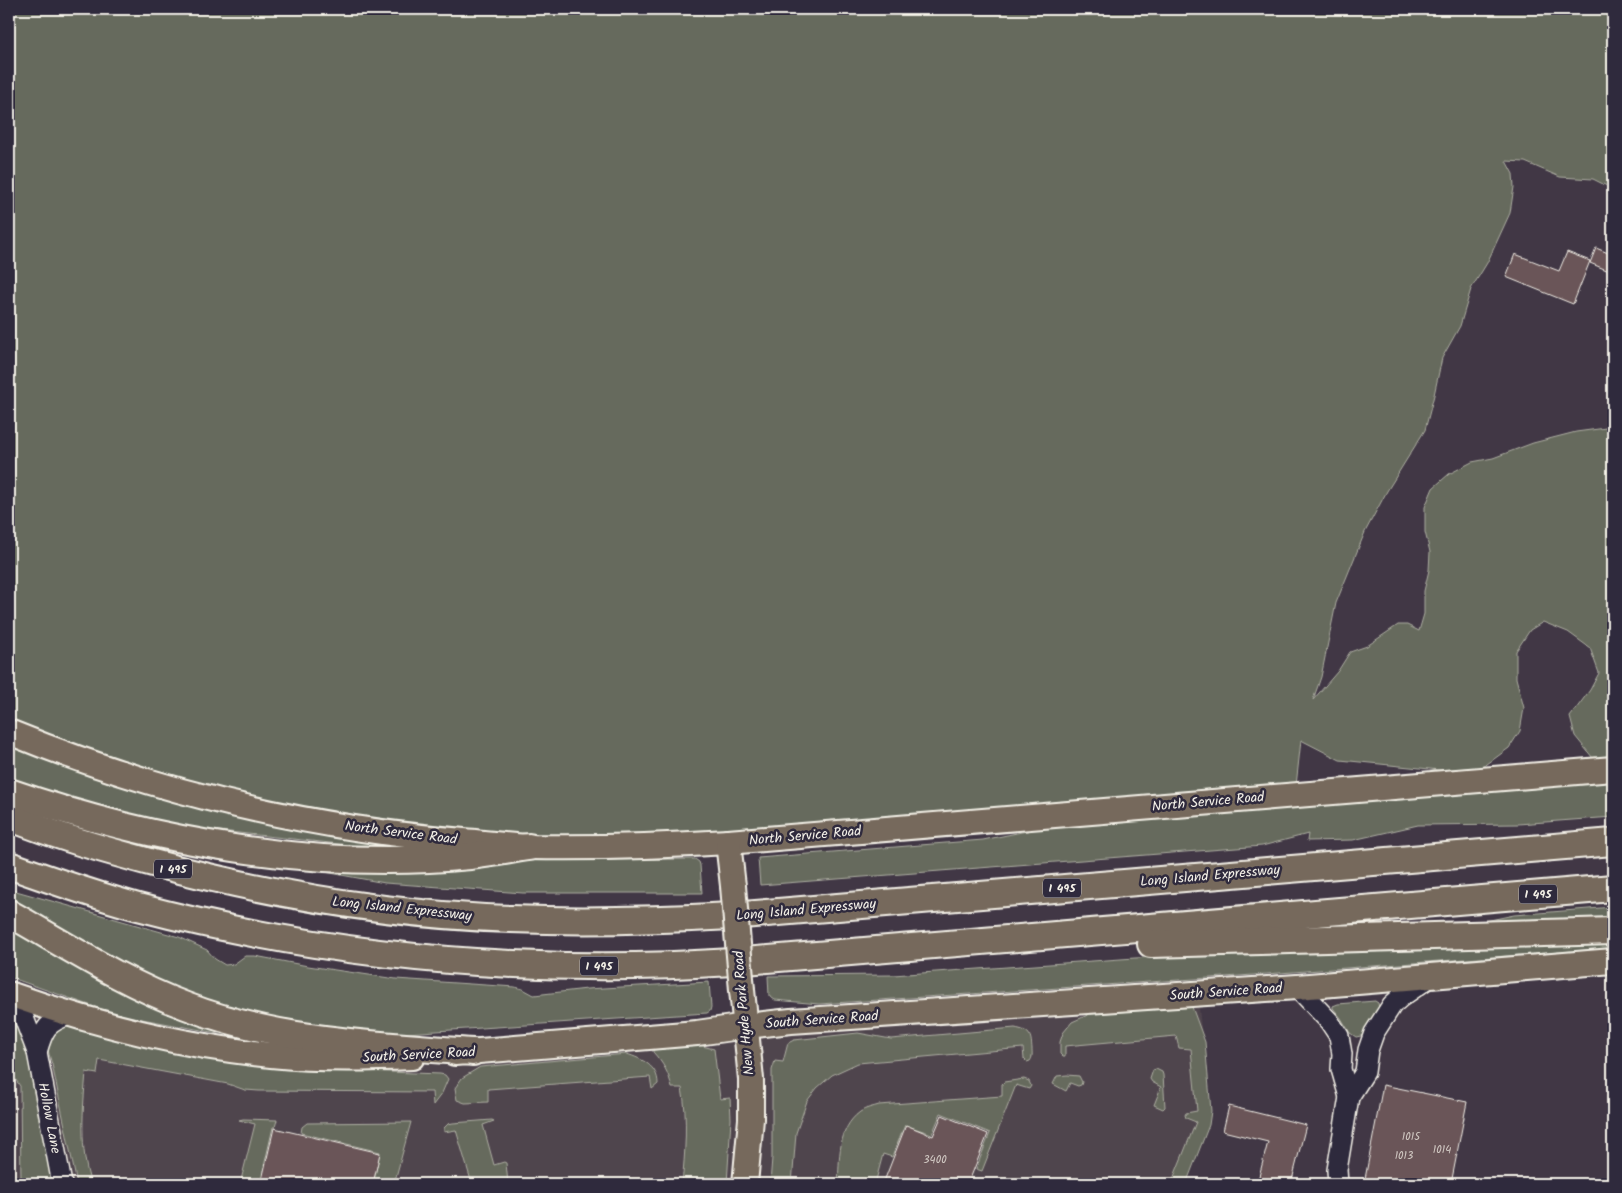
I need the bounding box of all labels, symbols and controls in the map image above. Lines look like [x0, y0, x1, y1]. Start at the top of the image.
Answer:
street label: North Service Road [1151, 786, 1266, 818]
street label: North Service Road [344, 815, 459, 851]
street label: North Service Road [748, 820, 863, 852]
street label: Long Island Expressway [1139, 859, 1281, 893]
road number: I 495 [154, 860, 192, 879]
road number: I 495 [1043, 878, 1081, 898]
road number: I 495 [1519, 884, 1557, 904]
street label: Long Island Expressway [331, 891, 473, 927]
street label: Long Island Expressway [735, 893, 877, 927]
street label: New Hyde Park Road [728, 949, 760, 1076]
road number: I 495 [580, 956, 618, 976]
street label: South Service Road [1169, 977, 1284, 1007]
street label: South Service Road [765, 1005, 880, 1035]
street label: South Service Road [362, 1041, 477, 1069]
street label: Hollow Lane [31, 1081, 67, 1156]
house number: 1015 [1402, 1128, 1421, 1146]
house number: 1014 [1433, 1141, 1451, 1159]
house number: 1013 [1395, 1147, 1413, 1165]
house number: 3400 [923, 1151, 947, 1169]

